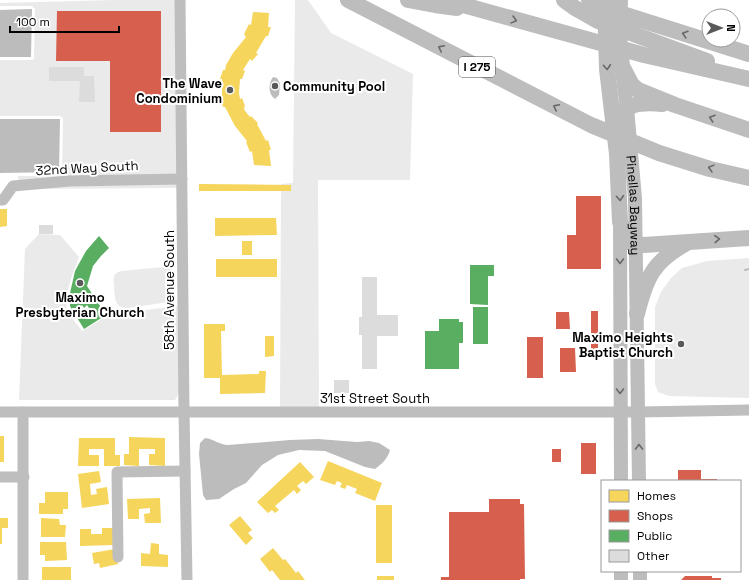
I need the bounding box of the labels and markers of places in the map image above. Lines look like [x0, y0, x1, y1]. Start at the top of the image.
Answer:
place label: The Wave Condominium [136, 75, 222, 107]
place label: Community Pool [283, 78, 385, 95]
marker: Community Pool [270, 81, 280, 91]
marker: The Wave Condominium [225, 85, 235, 95]
marker: Maximo Presbyterian Church [75, 278, 85, 288]
place label: Maximo Presbyterian Church [16, 289, 144, 321]
place label: Maximo Heights Baptist Church [572, 329, 673, 361]
marker: Maximo Heights Baptist Church [676, 339, 686, 349]

